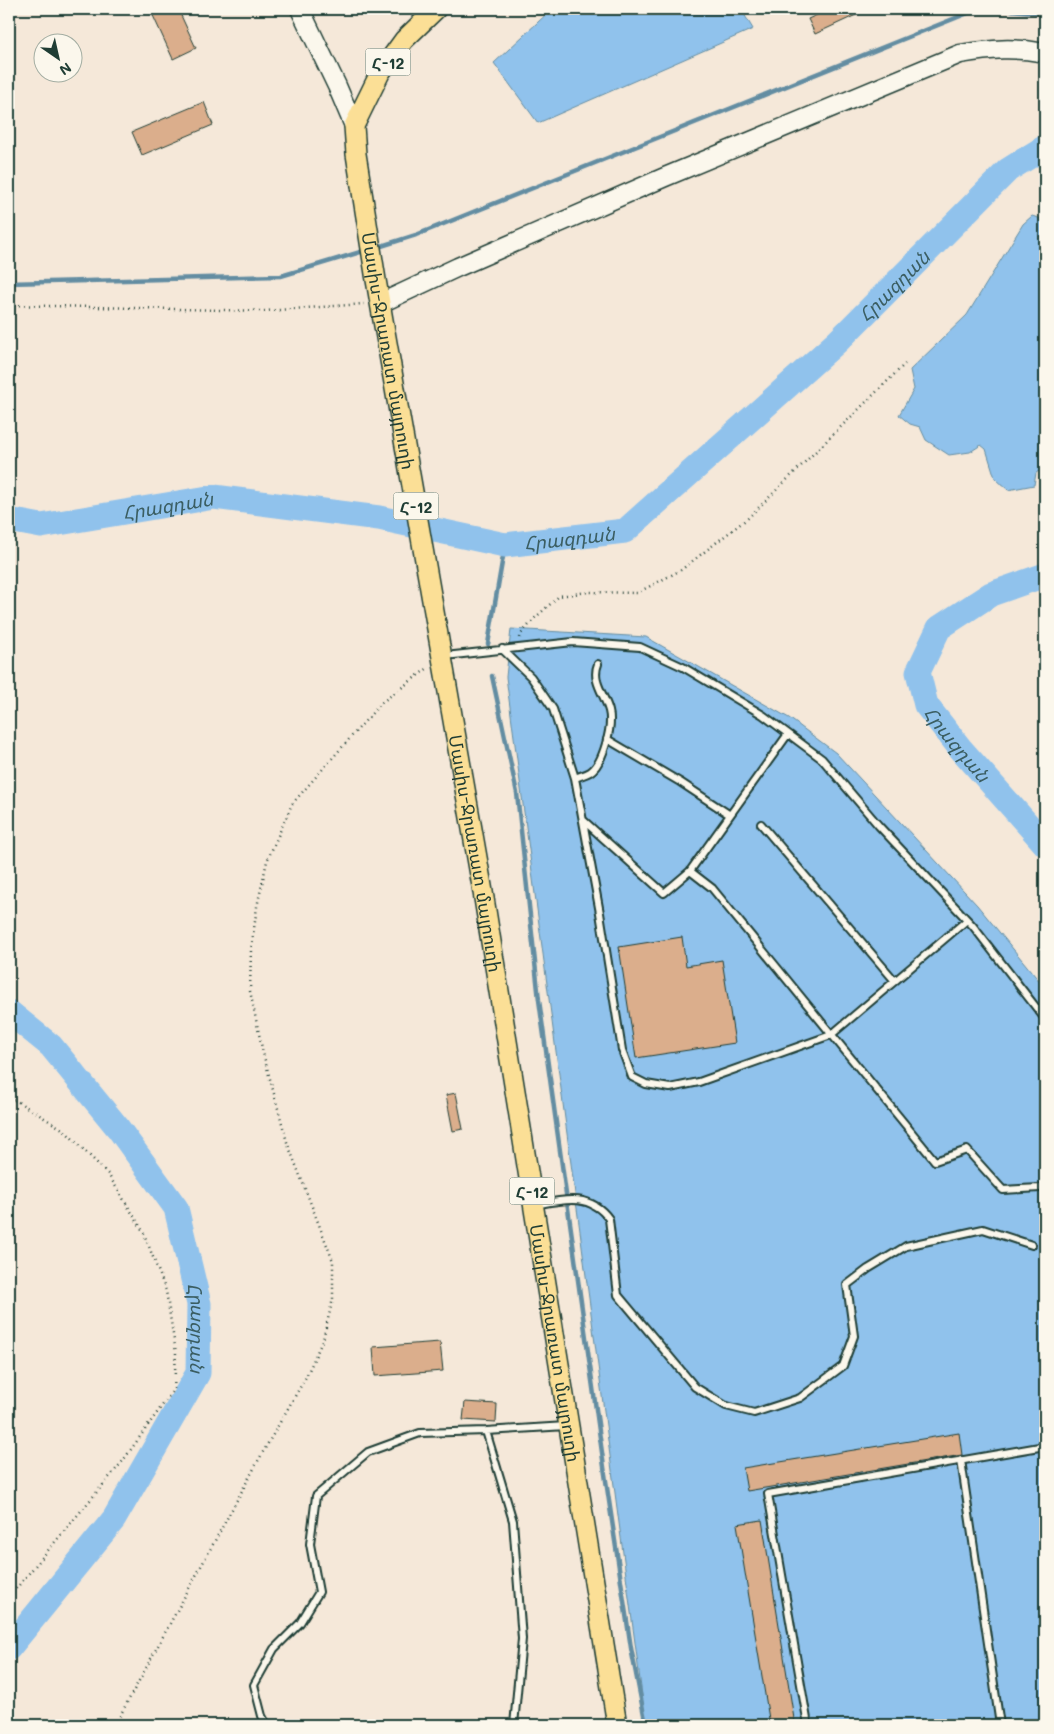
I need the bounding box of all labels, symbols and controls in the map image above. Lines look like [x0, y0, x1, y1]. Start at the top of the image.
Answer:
north arrow [32, 32, 82, 82]
road number: Հ-12 [366, 48, 410, 76]
text: N [56, 58, 75, 80]
street label: Մասիս-Ջրառատ մայրուղի [357, 230, 421, 472]
water label: Հրազդան [852, 243, 935, 326]
water label: Հրազդան [121, 485, 216, 525]
road number: Հ-12 [394, 492, 438, 520]
water label: Հրազդան [523, 520, 618, 555]
water label: Հրազդան [919, 701, 997, 788]
street label: Մասիս-Ջրառատ մայրուղի [444, 733, 508, 974]
road number: Հ-12 [510, 1178, 554, 1204]
street label: Մասիս-Ջրառատ մայրուղի [525, 1222, 586, 1464]
water label: Հրազդան [182, 1280, 212, 1375]

